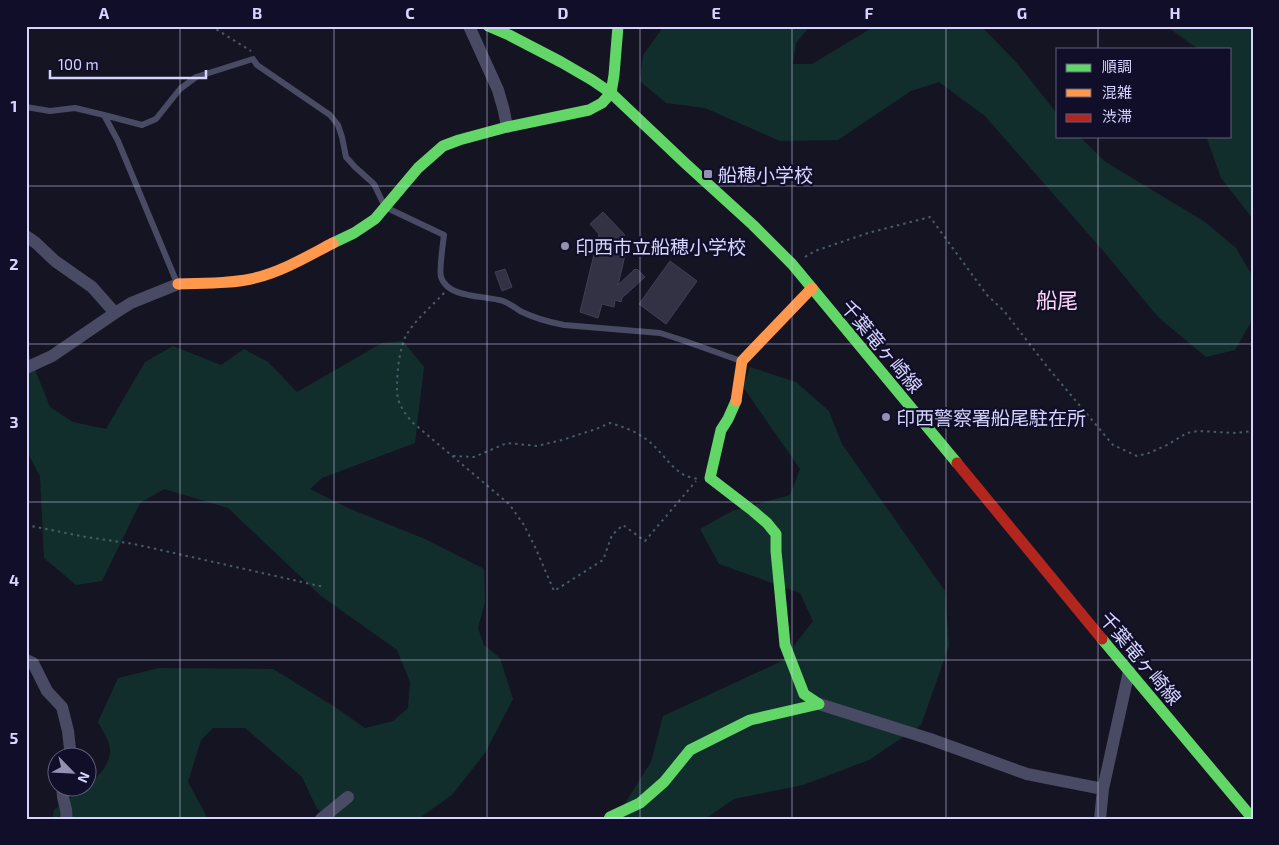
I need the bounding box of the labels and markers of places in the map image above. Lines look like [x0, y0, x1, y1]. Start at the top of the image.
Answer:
place label: 船穂小学校 [718, 163, 813, 186]
marker: 船穂小学校 [702, 168, 714, 180]
place label: 印西市立船穂小学校 [575, 235, 746, 258]
marker: 印西市立船穂小学校 [559, 240, 571, 252]
place label: 印西警察署船尾駐在所 [896, 406, 1086, 429]
marker: 印西警察署船尾駐在所 [880, 411, 892, 423]

